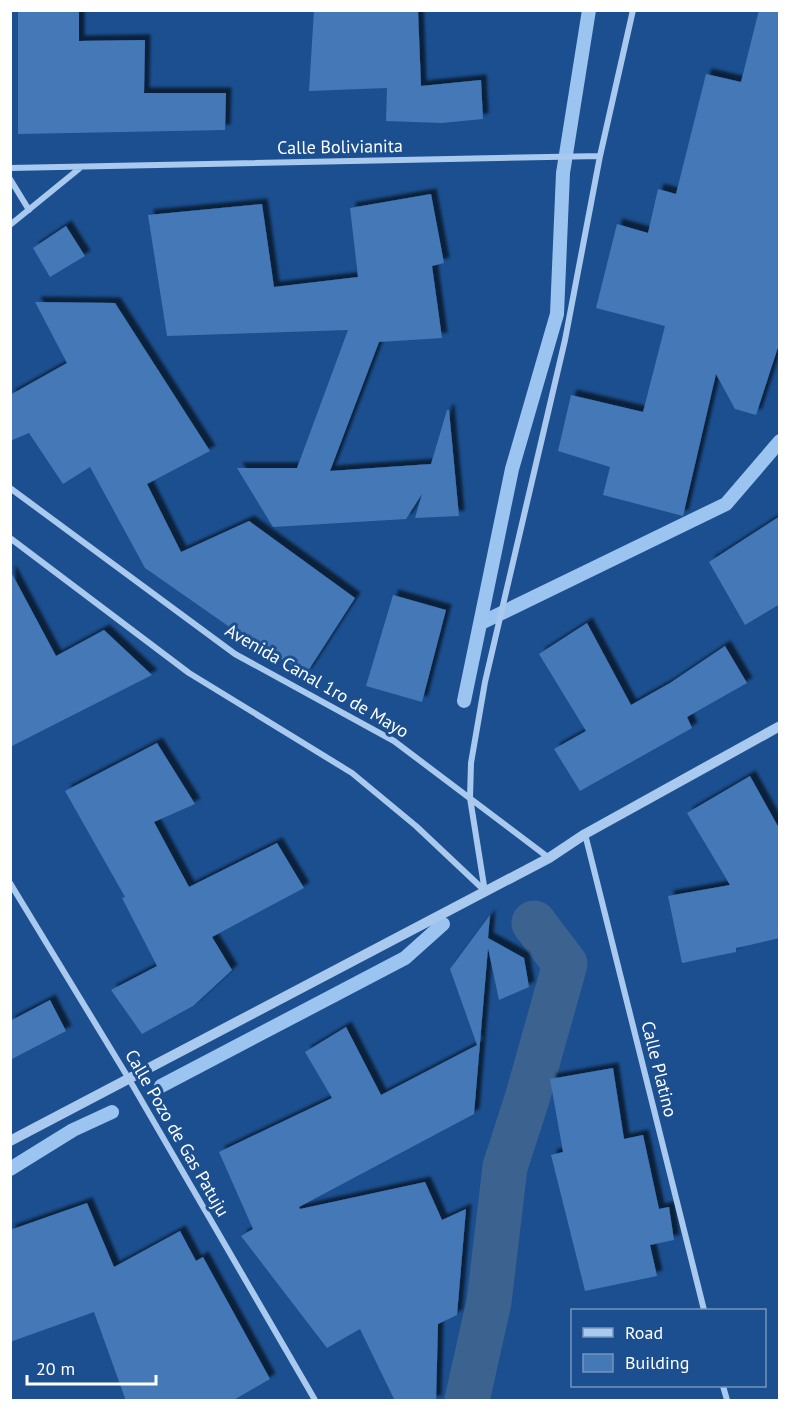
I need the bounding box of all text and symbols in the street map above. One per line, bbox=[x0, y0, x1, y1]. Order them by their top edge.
street label: Calle Bolivianita bbox=[277, 134, 403, 159]
street label: Avenida Canal 1ro de Mayo bbox=[221, 619, 413, 743]
street label: Calle Platino bbox=[636, 1019, 683, 1119]
street label: Calle Pozo de Gas Patuju bbox=[120, 1045, 235, 1220]
legend bbox=[571, 1309, 766, 1387]
text: Road bbox=[625, 1321, 663, 1344]
scale bar bbox=[27, 1348, 156, 1386]
text: Building bbox=[625, 1351, 689, 1374]
text: 20 m bbox=[36, 1357, 75, 1380]

